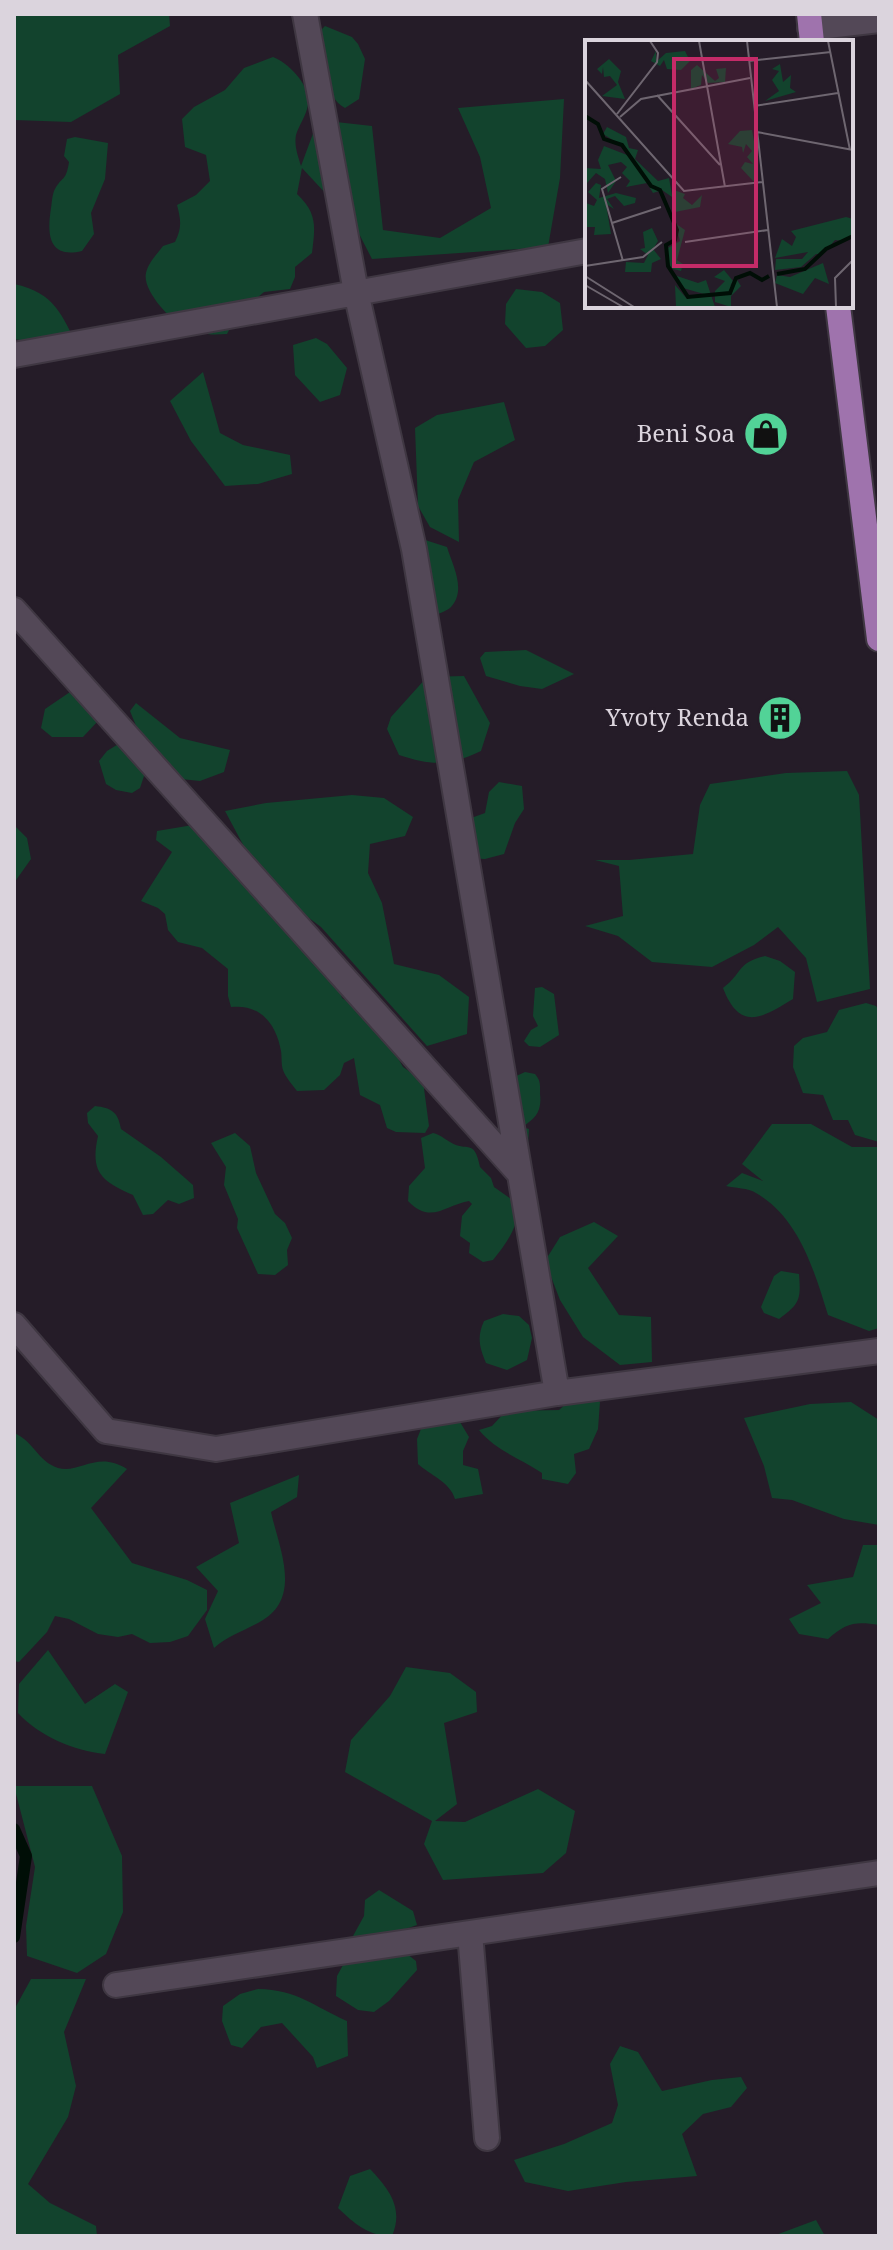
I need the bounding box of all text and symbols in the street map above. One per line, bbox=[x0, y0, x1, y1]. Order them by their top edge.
inset map bbox=[585, 40, 853, 308]
shop icon: Beni Soa bbox=[742, 410, 790, 458]
place label: Beni Soa bbox=[637, 416, 735, 449]
building icon: Yvoty Renda bbox=[756, 694, 804, 742]
place label: Yvoty Renda bbox=[605, 700, 749, 733]

